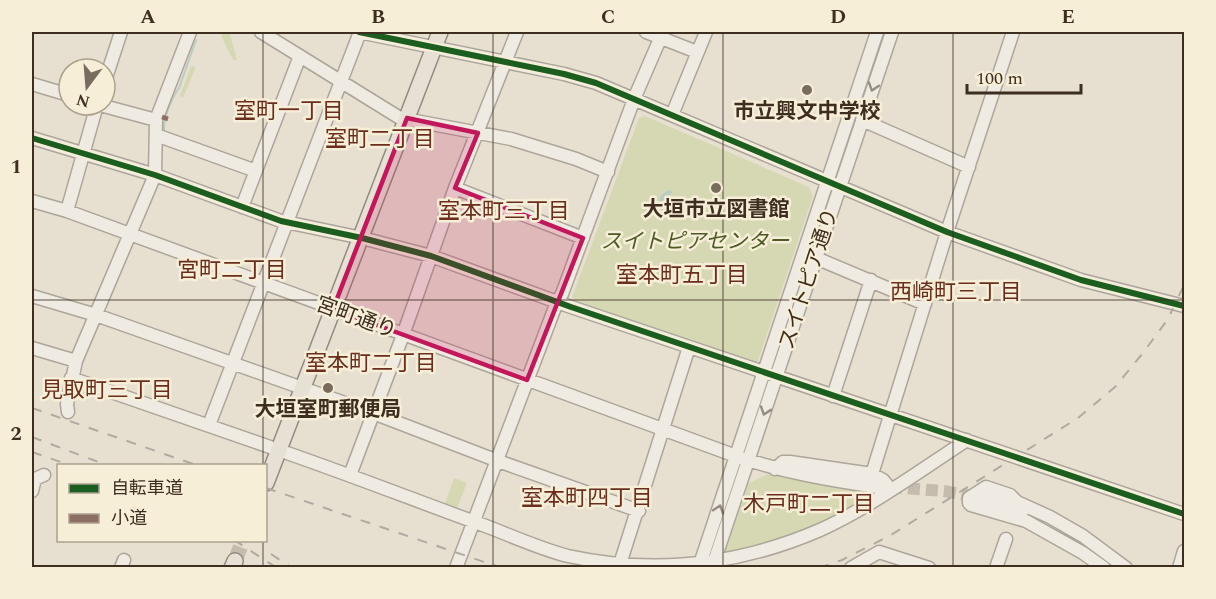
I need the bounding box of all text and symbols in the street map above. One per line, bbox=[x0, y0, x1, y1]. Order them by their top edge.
text: A bbox=[140, 2, 156, 32]
text: B bbox=[371, 2, 385, 32]
text: C bbox=[601, 2, 615, 32]
text: D bbox=[830, 2, 846, 32]
text: E bbox=[1061, 2, 1075, 32]
north arrow bbox=[57, 57, 117, 117]
scale bar bbox=[967, 57, 1081, 95]
text: 100 m bbox=[976, 65, 1023, 92]
one-way arrow bbox=[868, 81, 881, 92]
marker: 市立興文中学校 bbox=[800, 83, 814, 97]
text: N bbox=[74, 87, 93, 114]
district label: 室町一丁目 bbox=[234, 95, 344, 128]
place label: 市立興文中学校 bbox=[734, 96, 881, 128]
district label: 室町二丁目 bbox=[325, 123, 435, 156]
text: 1 bbox=[10, 152, 22, 182]
marker: 大垣市立図書館 bbox=[709, 181, 723, 195]
place label: 大垣市立図書館 bbox=[643, 194, 790, 226]
district label: 室本町三丁目 bbox=[438, 195, 570, 228]
street label: スイトピア通り bbox=[771, 204, 847, 354]
park label: スイトピアセンター bbox=[601, 226, 790, 258]
district label: 宮町二丁目 bbox=[177, 254, 287, 287]
district label: 室本町五丁目 bbox=[616, 259, 748, 292]
district label: 西崎町三丁目 bbox=[890, 276, 1022, 309]
street label: 宮町通り bbox=[311, 289, 401, 347]
district label: 室本町二丁目 bbox=[305, 347, 437, 380]
district label: 見取町三丁目 bbox=[41, 374, 173, 407]
marker: 大垣室町郵便局 bbox=[321, 381, 335, 395]
place label: 大垣室町郵便局 bbox=[255, 394, 402, 426]
one-way arrow bbox=[759, 405, 772, 416]
text: 2 bbox=[10, 419, 22, 449]
legend bbox=[57, 464, 267, 542]
text: 自転車道 bbox=[111, 475, 183, 502]
district label: 室本町四丁目 bbox=[521, 482, 653, 515]
district label: 木戸町二丁目 bbox=[743, 488, 875, 521]
one-way arrow bbox=[711, 504, 724, 514]
text: 小道 bbox=[111, 505, 147, 532]

